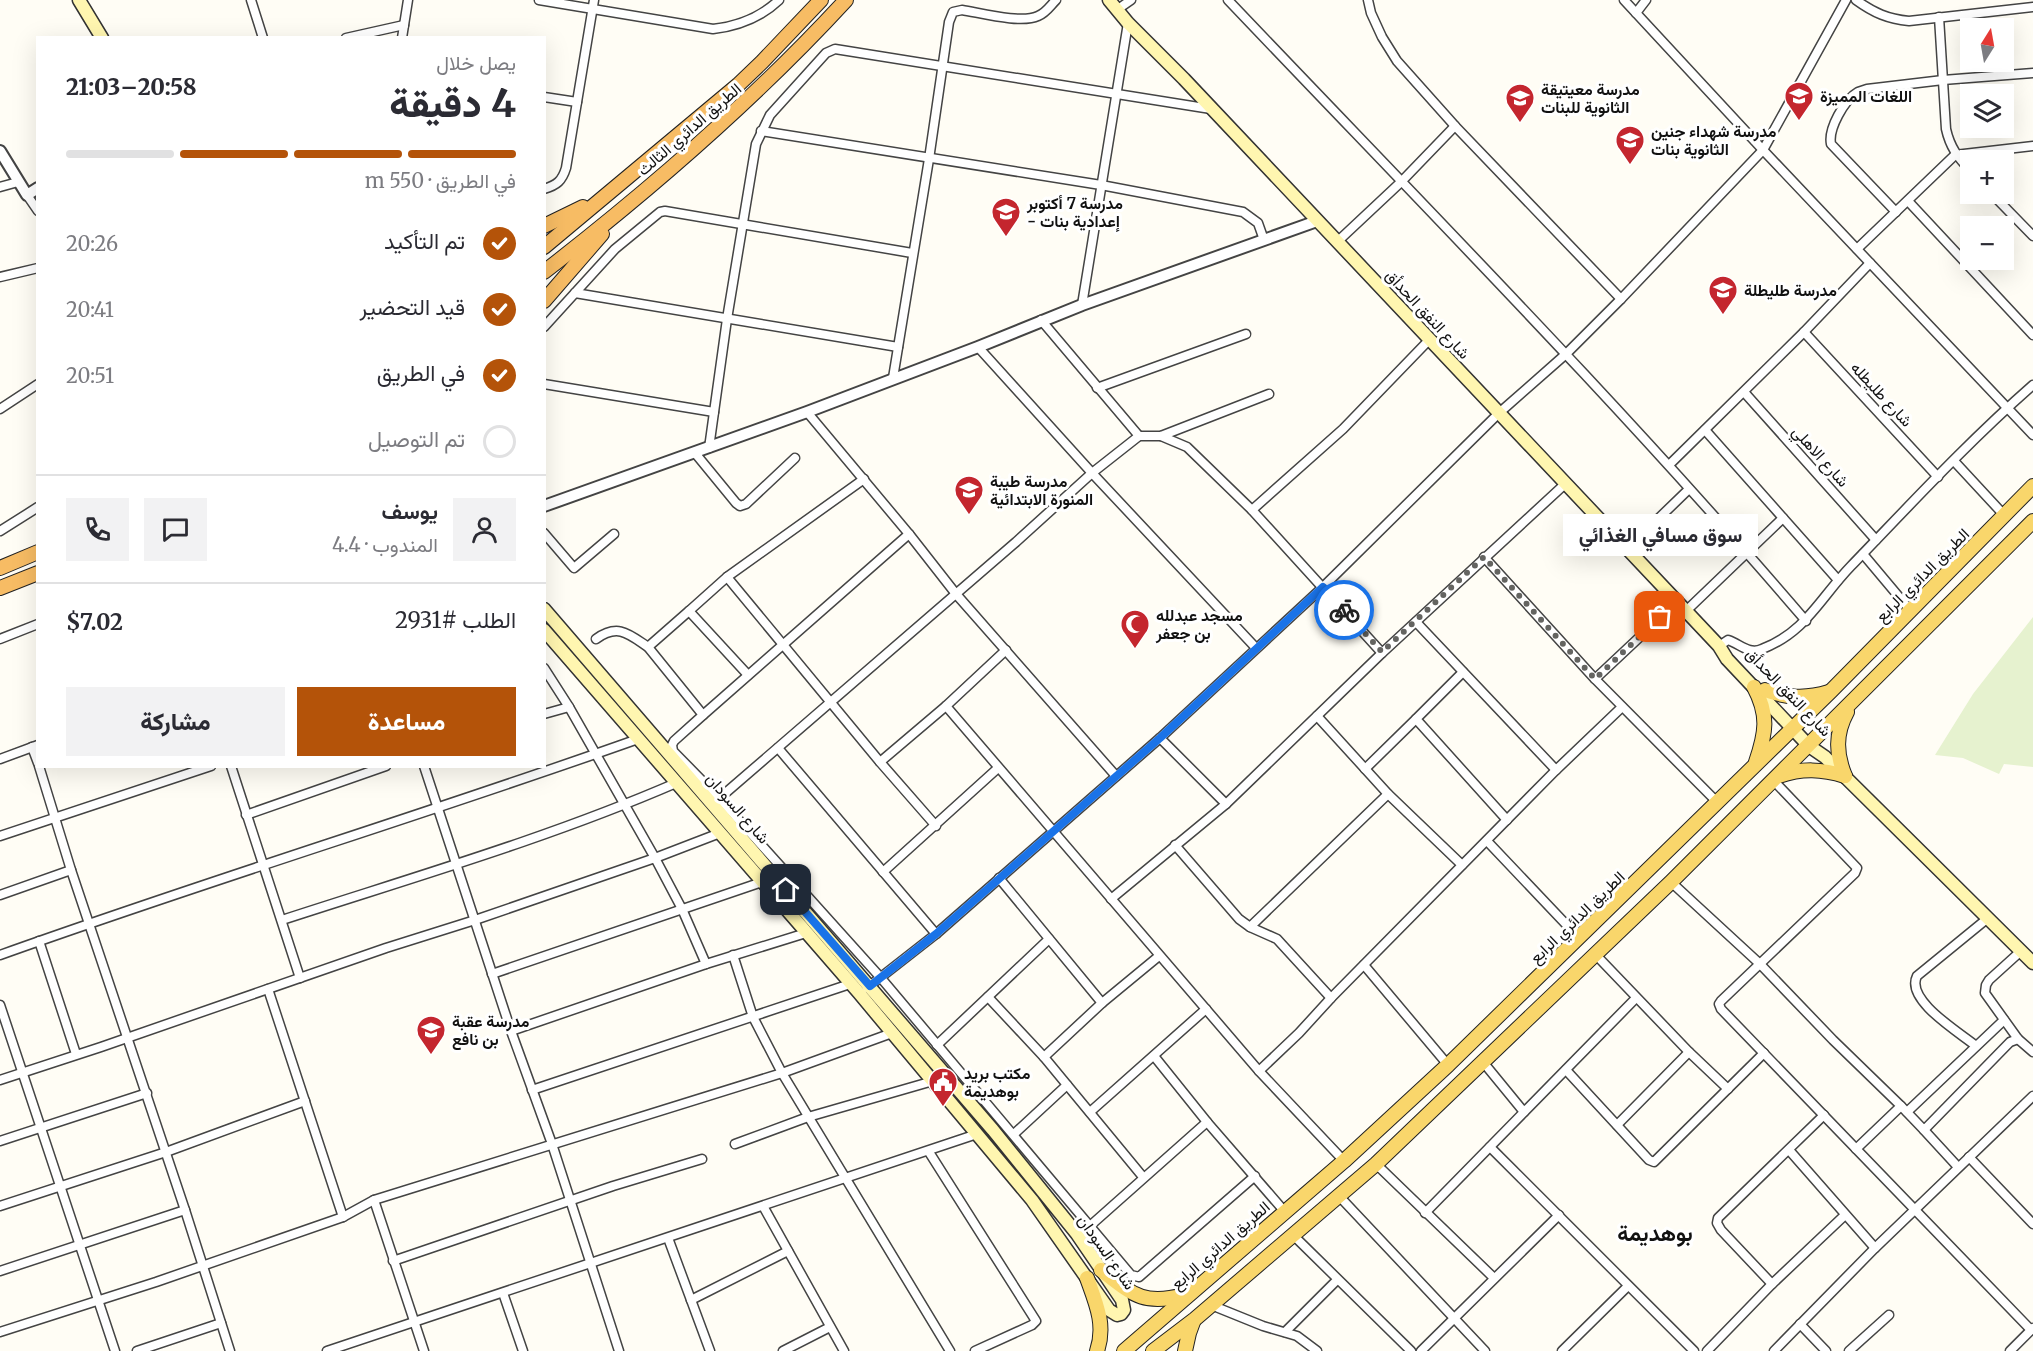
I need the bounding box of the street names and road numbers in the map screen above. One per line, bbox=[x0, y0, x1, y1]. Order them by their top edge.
street label: الطريق الدائري الثالث bbox=[633, 78, 748, 183]
street label: شارع النفق الحدأق bbox=[1380, 265, 1475, 364]
street label: شارع طليطله bbox=[1845, 357, 1917, 432]
street label: شارع الاهلي bbox=[1785, 421, 1854, 493]
street label: الطريق الدائري الرابع bbox=[1871, 524, 1976, 629]
street label: شارع النفق الحدأق bbox=[1740, 644, 1836, 742]
street label: شارع السودان bbox=[700, 769, 774, 849]
street label: الطريق الدائري الرابع bbox=[1525, 867, 1632, 970]
street label: الطريق الدائري الرابع bbox=[1166, 1197, 1276, 1296]
street label: شارع السودان bbox=[1072, 1211, 1140, 1295]

